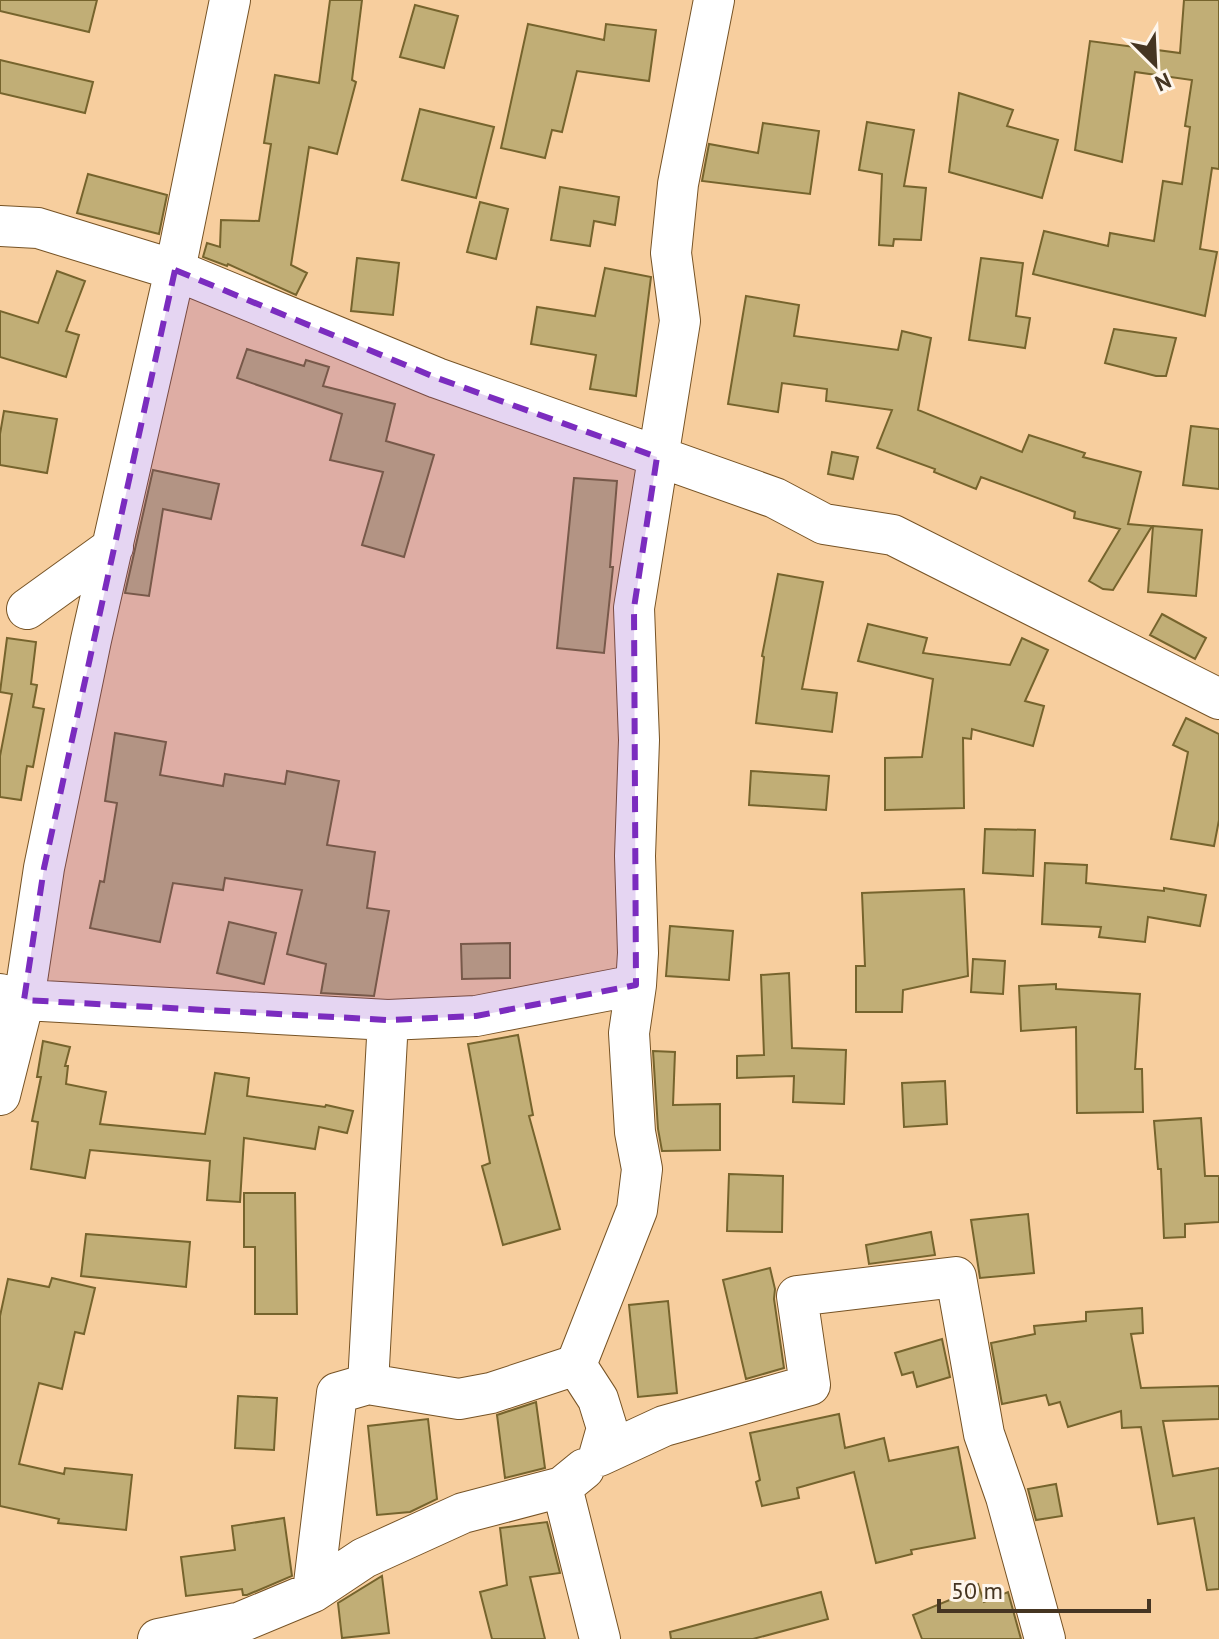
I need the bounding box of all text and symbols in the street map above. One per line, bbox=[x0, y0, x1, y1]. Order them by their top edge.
north arrow bbox=[1115, 24, 1195, 104]
text: N bbox=[1151, 67, 1175, 98]
scale bar bbox=[939, 1563, 1149, 1613]
text: 50 m bbox=[951, 1575, 1003, 1606]

